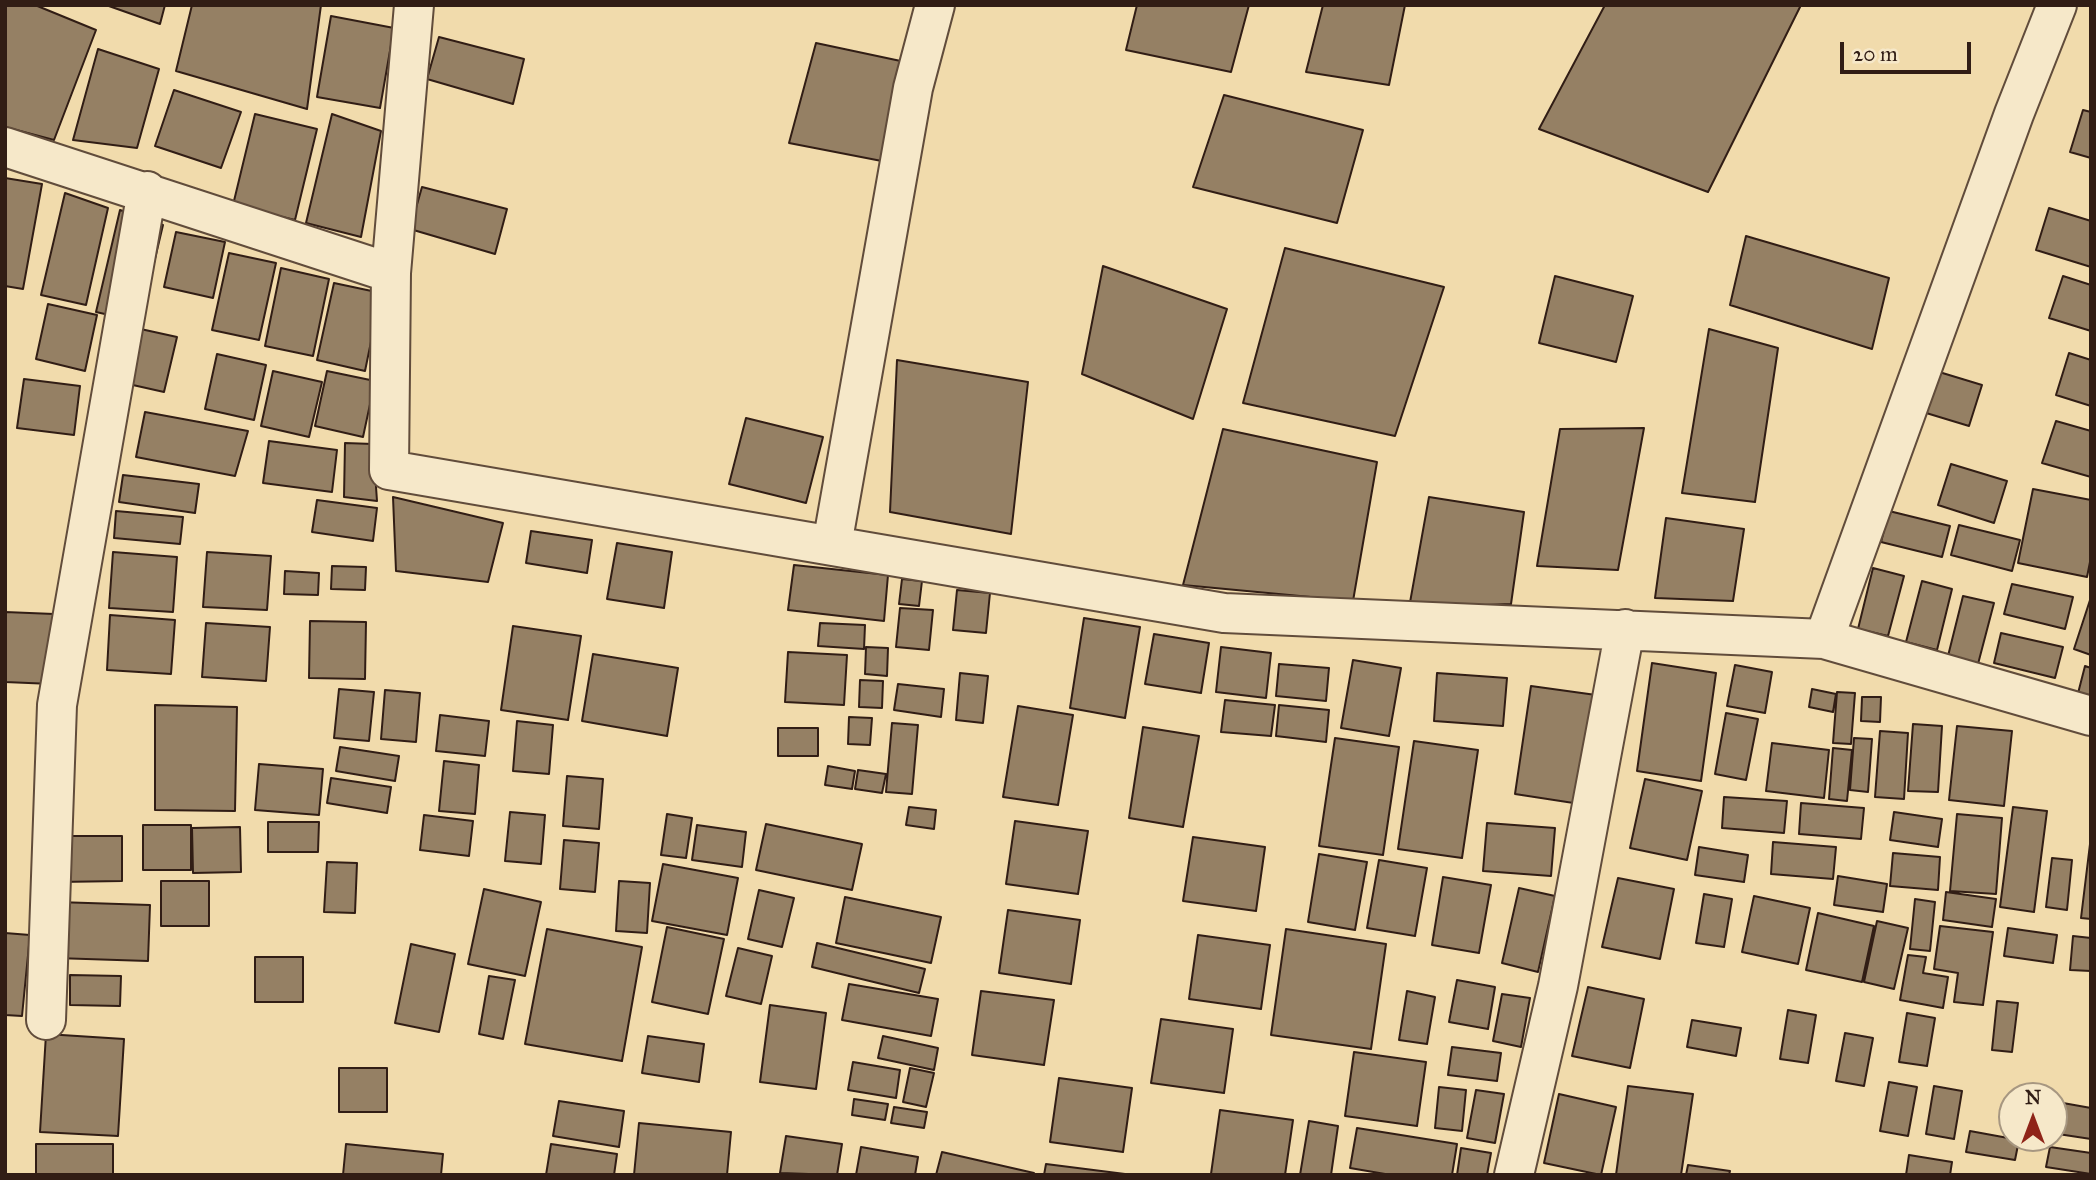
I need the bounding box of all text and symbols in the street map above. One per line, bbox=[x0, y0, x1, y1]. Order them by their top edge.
scale bar bbox=[1844, 28, 1975, 72]
text: 20 m bbox=[1853, 41, 1898, 67]
north arrow bbox=[1998, 1082, 2068, 1152]
text: N bbox=[2025, 1086, 2041, 1109]

